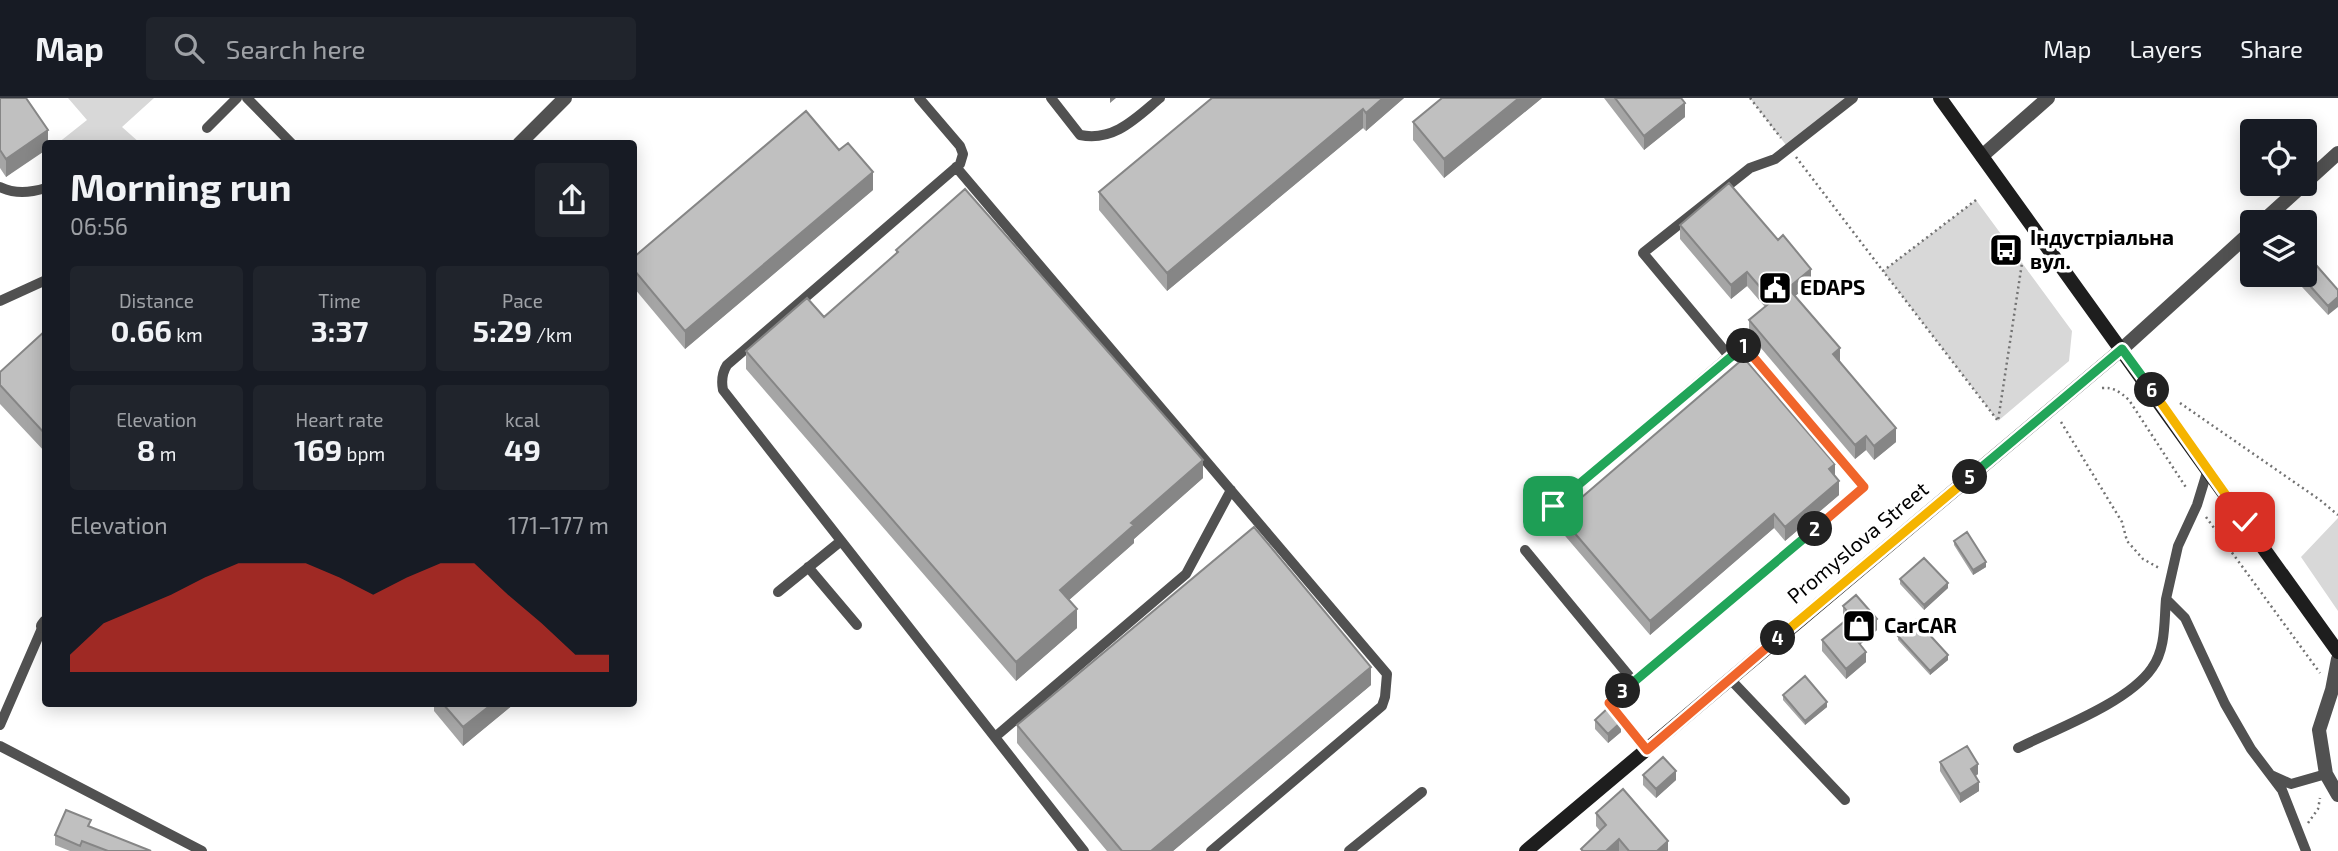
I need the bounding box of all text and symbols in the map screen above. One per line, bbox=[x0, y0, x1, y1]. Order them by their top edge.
search box bbox=[146, 17, 636, 80]
text: Map bbox=[35, 28, 104, 68]
icon: search bbox=[170, 29, 208, 67]
text: Search here bbox=[226, 33, 365, 64]
text: Map bbox=[2043, 34, 2091, 63]
text: Layers bbox=[2129, 34, 2202, 63]
text: Share bbox=[2240, 34, 2303, 63]
map controls bbox=[2240, 119, 2317, 287]
button: locate bbox=[2240, 119, 2317, 196]
text: Morning run bbox=[70, 163, 291, 209]
button: share bbox=[535, 163, 609, 237]
button: layers bbox=[2240, 210, 2317, 287]
text: 06:56 bbox=[70, 212, 128, 240]
place label: Індустріальна вул. bbox=[2030, 224, 2174, 273]
bus stop icon: Індустріальна вул. bbox=[1987, 231, 2025, 269]
public building icon: EDAPS bbox=[1756, 269, 1794, 307]
place label: EDAPS bbox=[1800, 274, 1865, 299]
text: Distance bbox=[119, 289, 194, 312]
text: Time bbox=[318, 289, 361, 312]
text: Pace bbox=[502, 289, 543, 312]
text: 0.66 bbox=[110, 312, 172, 348]
text: 3:37 bbox=[311, 312, 368, 348]
text: 5:29 bbox=[473, 312, 532, 348]
text: km bbox=[172, 323, 203, 346]
text: /km bbox=[532, 323, 572, 346]
pin: 1 bbox=[1726, 328, 1762, 364]
text: 1 bbox=[1739, 334, 1748, 357]
pin: 6 bbox=[2134, 372, 2170, 408]
text: 6 bbox=[2146, 378, 2157, 401]
text: Elevation bbox=[116, 408, 197, 431]
text: Heart rate bbox=[296, 408, 383, 431]
text: kcal bbox=[505, 408, 540, 431]
text: 8 bbox=[137, 431, 155, 467]
text: 169 bbox=[294, 431, 342, 467]
text: 49 bbox=[504, 431, 541, 467]
text: m bbox=[155, 442, 176, 465]
text: bpm bbox=[342, 442, 385, 465]
pin: 5 bbox=[1952, 460, 1988, 494]
text: 5 bbox=[1964, 465, 1975, 488]
pin bbox=[1523, 476, 1583, 536]
street label: Promyslova Street bbox=[1781, 476, 1933, 608]
icon: arrive bbox=[1534, 487, 1572, 525]
pin bbox=[2215, 492, 2275, 552]
icon: check bbox=[2226, 503, 2264, 541]
text: Elevation bbox=[70, 511, 168, 539]
text: 171–177 m bbox=[508, 511, 609, 539]
pin: 2 bbox=[1798, 512, 1832, 546]
text: 2 bbox=[1809, 517, 1820, 540]
shop icon: CarCAR bbox=[1840, 607, 1878, 645]
place label: CarCAR bbox=[1884, 612, 1957, 637]
pin: 4 bbox=[1760, 620, 1796, 656]
text: 4 bbox=[1771, 626, 1784, 649]
pin: 3 bbox=[1606, 674, 1640, 708]
text: 3 bbox=[1617, 679, 1628, 702]

